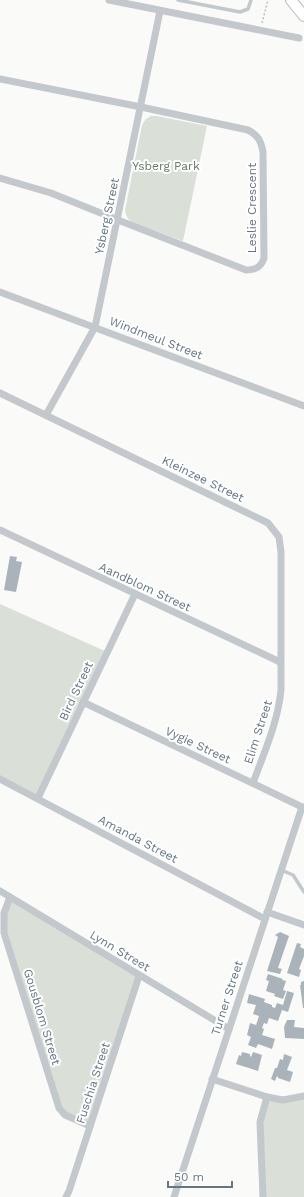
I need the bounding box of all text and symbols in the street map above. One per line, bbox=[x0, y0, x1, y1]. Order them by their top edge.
park label: Ysberg Park bbox=[132, 159, 200, 173]
street label: Leslie Crescent bbox=[245, 163, 259, 253]
street label: Ysberg Street bbox=[92, 176, 122, 256]
street label: Windmeul Street bbox=[107, 314, 205, 362]
street label: Kleinzee Street bbox=[160, 453, 246, 505]
street label: Aandblom Street bbox=[97, 560, 193, 614]
street label: Bird Street bbox=[56, 659, 96, 723]
street label: Elim Street bbox=[241, 698, 275, 766]
street label: Vygie Street bbox=[163, 724, 233, 766]
street label: Amanda Street bbox=[96, 812, 180, 866]
street label: Lynn Street bbox=[88, 928, 152, 974]
street label: Turner Street bbox=[208, 959, 246, 1037]
street label: Gousblom Street bbox=[21, 967, 63, 1067]
street label: Fuschia Street bbox=[73, 1041, 113, 1125]
scale bar bbox=[168, 1163, 232, 1189]
text: 50 m bbox=[174, 1170, 204, 1184]

